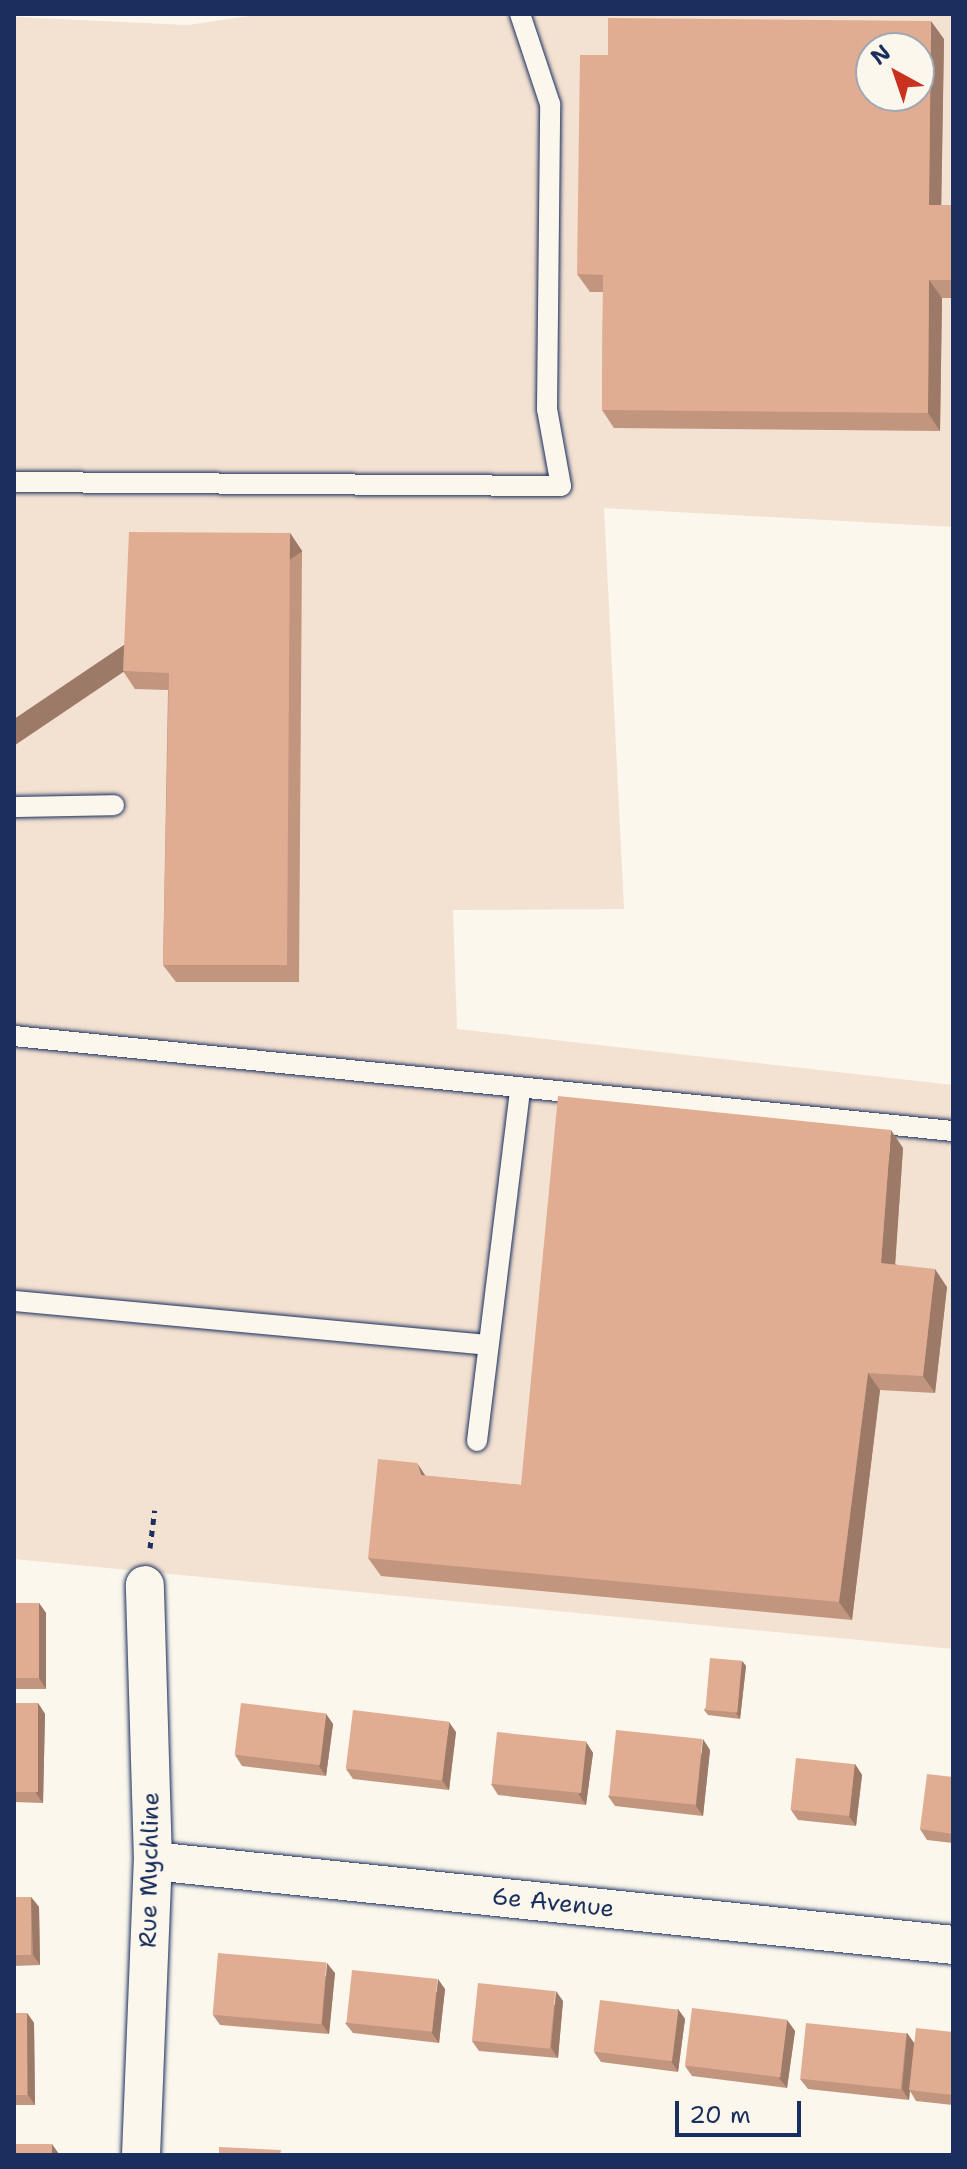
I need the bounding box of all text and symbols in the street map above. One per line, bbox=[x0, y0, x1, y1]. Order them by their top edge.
north arrow bbox=[855, 32, 935, 112]
text: N bbox=[865, 38, 897, 71]
street label: Rue Mychline bbox=[134, 1792, 166, 1948]
street label: 6e Avenue bbox=[490, 1882, 616, 1924]
scale bar bbox=[679, 2085, 805, 2135]
text: 20 m bbox=[689, 2099, 751, 2131]

